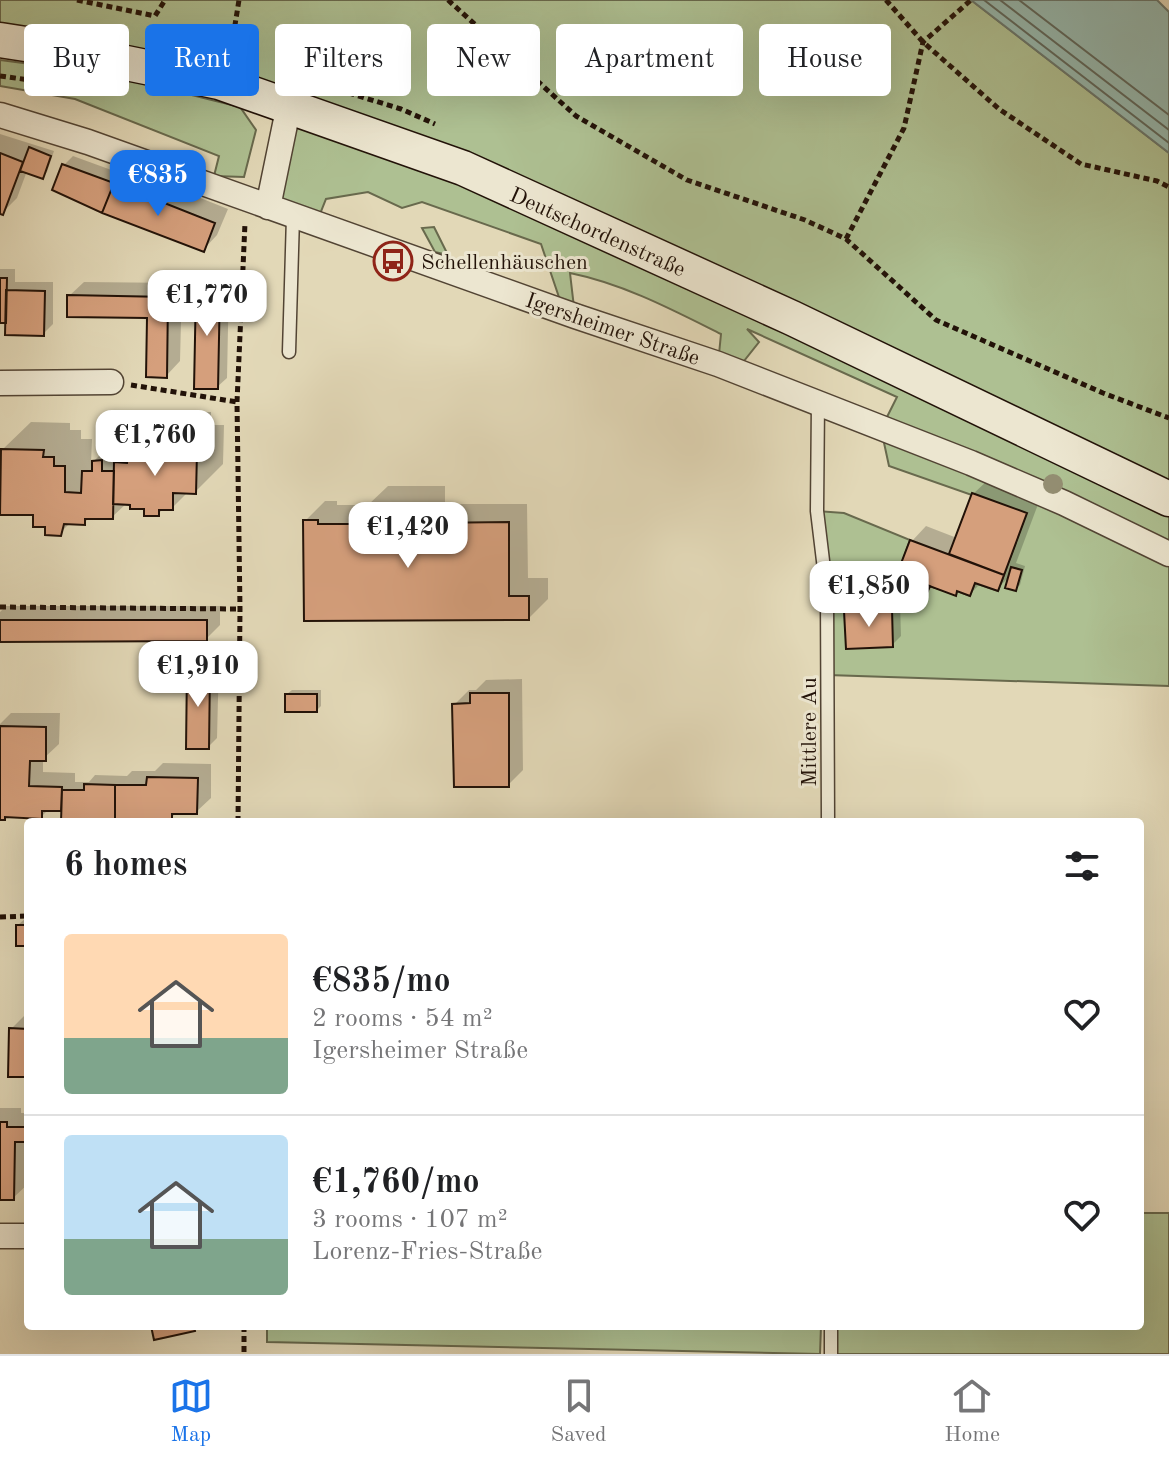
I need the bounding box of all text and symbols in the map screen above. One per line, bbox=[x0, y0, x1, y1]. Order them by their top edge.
chip: Buy bbox=[24, 24, 129, 96]
chip: Rent bbox=[145, 24, 259, 96]
chip: Filters bbox=[275, 24, 411, 96]
chip: New bbox=[427, 24, 540, 96]
chip: Apartment bbox=[556, 24, 743, 96]
chip: House bbox=[759, 24, 891, 96]
pin: €835 bbox=[111, 150, 205, 218]
text: €835 bbox=[128, 163, 188, 189]
street label: Deutschordenstraße bbox=[506, 184, 688, 282]
bus stop icon: Schellenhäuschen bbox=[372, 240, 414, 282]
place label: Schellenhäuschen bbox=[421, 252, 588, 274]
pin: €1,770 bbox=[142, 270, 272, 338]
text: €1,770 bbox=[166, 283, 248, 309]
street label: Igersheimer Straße bbox=[522, 290, 702, 370]
pin: €1,760 bbox=[90, 410, 220, 478]
text: €1,760 bbox=[114, 423, 196, 449]
pin: €1,420 bbox=[343, 502, 473, 570]
text: €1,420 bbox=[367, 515, 449, 541]
pin: €1,850 bbox=[804, 561, 934, 629]
text: €1,850 bbox=[828, 574, 910, 600]
pin: €1,910 bbox=[133, 641, 263, 709]
text: €1,910 bbox=[157, 654, 239, 680]
street label: Mittlere Au bbox=[799, 677, 821, 787]
icon: filters bbox=[1060, 844, 1104, 888]
text: 6 homes bbox=[64, 849, 187, 883]
text: €835/mo bbox=[312, 965, 451, 999]
icon: home bbox=[128, 966, 224, 1062]
icon: heart bbox=[1060, 992, 1104, 1036]
text: 2 rooms · 54 m² bbox=[312, 1006, 493, 1032]
text: Igersheimer Straße bbox=[312, 1038, 528, 1064]
text: €1,760/mo bbox=[312, 1166, 480, 1200]
icon: home bbox=[128, 1167, 224, 1263]
icon: heart bbox=[1060, 1193, 1104, 1237]
text: 3 rooms · 107 m² bbox=[312, 1207, 508, 1233]
text: Lorenz-Fries-Straße bbox=[312, 1239, 543, 1265]
tab: Map bbox=[169, 1374, 213, 1449]
tab: Saved bbox=[551, 1374, 607, 1449]
tab: Home bbox=[944, 1374, 1000, 1449]

